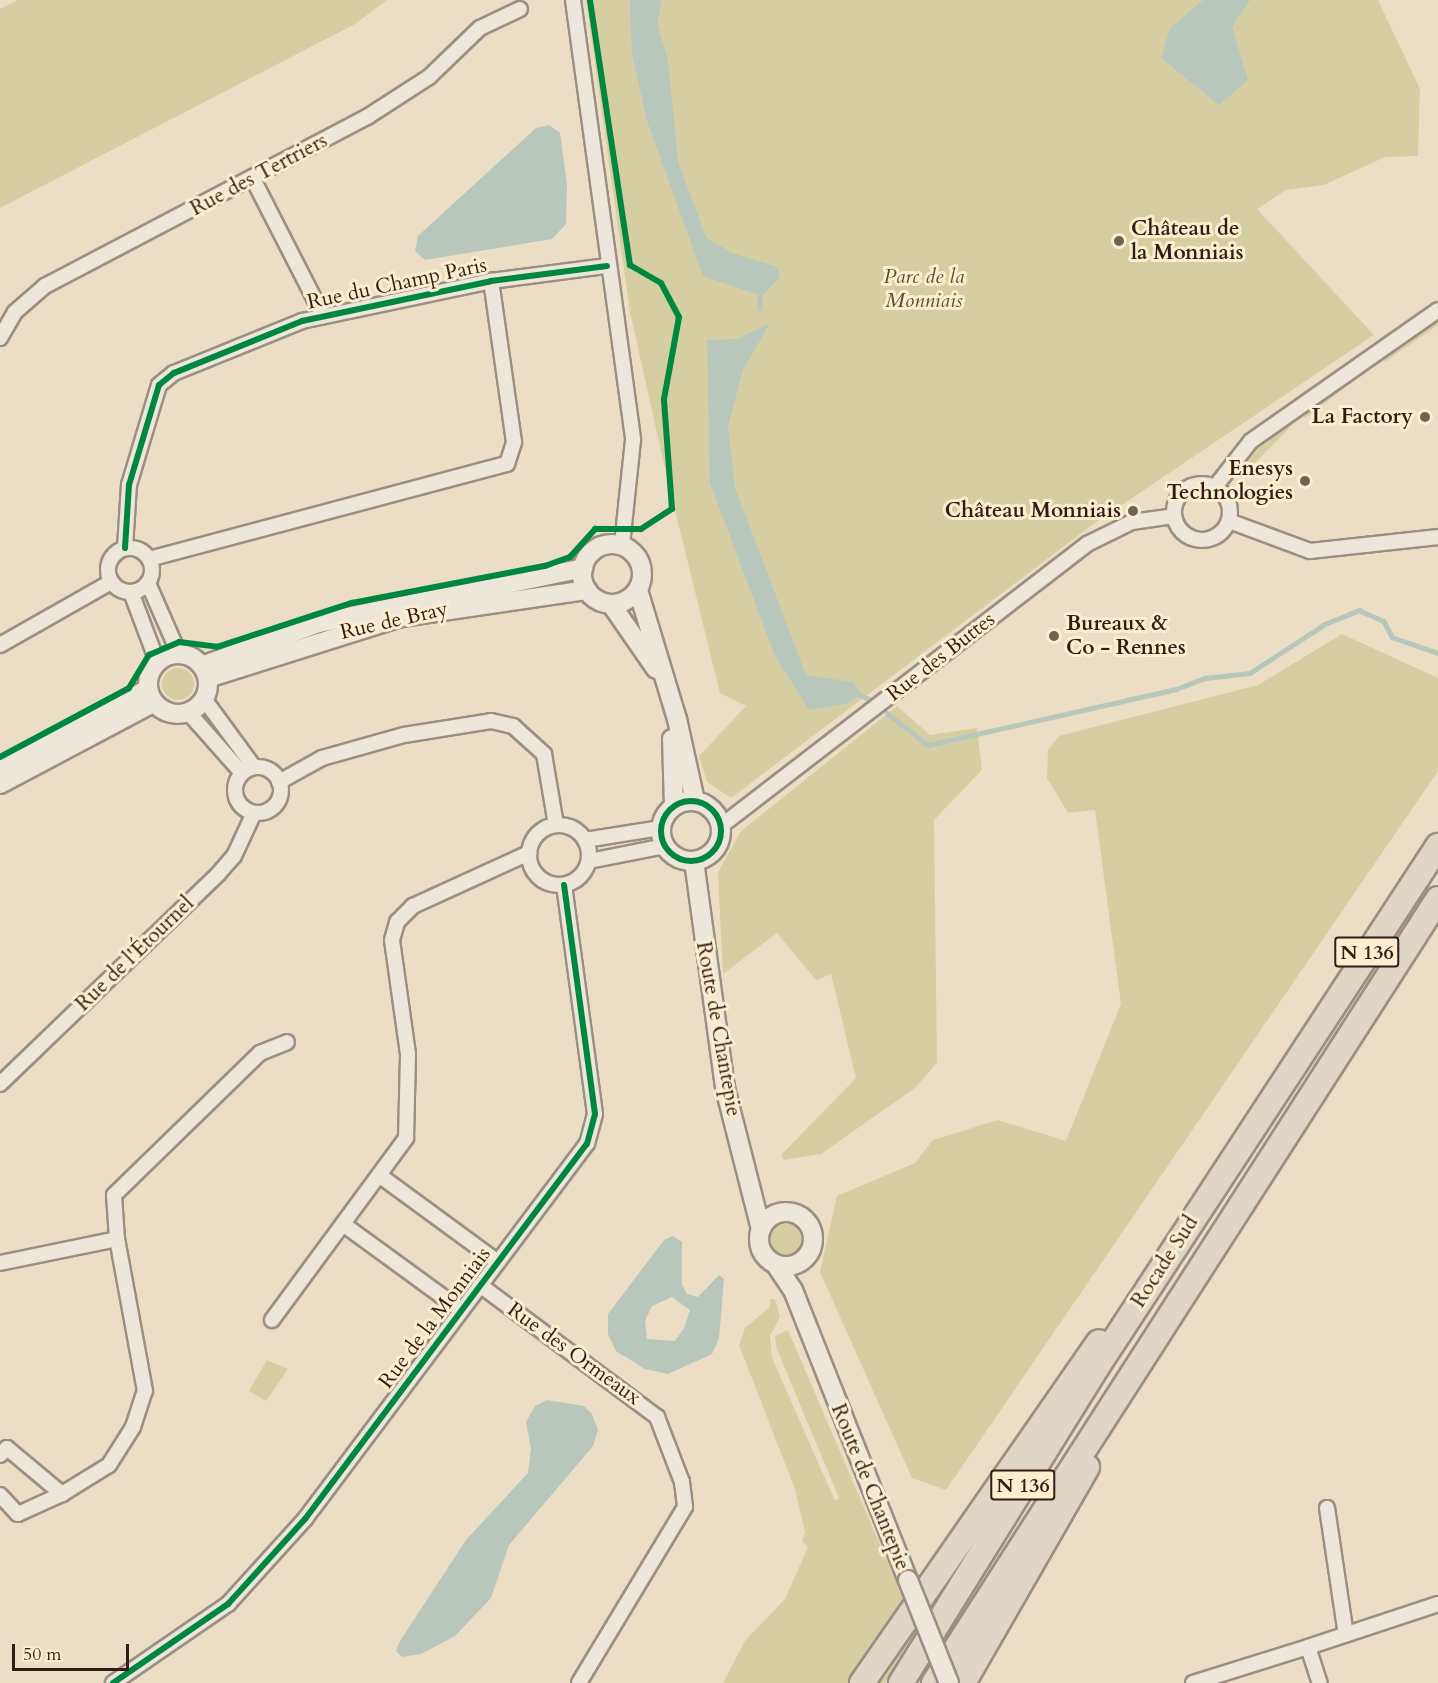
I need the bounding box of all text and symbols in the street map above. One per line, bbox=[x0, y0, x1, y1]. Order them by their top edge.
street label: Rue des Tertriers bbox=[186, 128, 332, 222]
place label: Château de la Monniais bbox=[1131, 216, 1243, 266]
marker: Château de la Monniais bbox=[1112, 234, 1126, 248]
street label: Rue du Champ Paris bbox=[305, 253, 489, 315]
park label: Parc de la Monniais bbox=[884, 264, 964, 314]
place label: La Factory bbox=[1311, 404, 1413, 430]
marker: La Factory bbox=[1418, 410, 1432, 424]
place label: Enesys Technologies bbox=[1166, 456, 1293, 506]
marker: Enesys Technologies bbox=[1298, 474, 1312, 488]
place label: Château Monniais bbox=[945, 498, 1121, 524]
marker: Château Monniais bbox=[1126, 504, 1140, 518]
street label: Rue de Bray bbox=[338, 596, 450, 646]
street label: Rue des Buttes bbox=[882, 607, 1000, 707]
place label: Bureaux & Co - Rennes bbox=[1066, 611, 1186, 661]
marker: Bureaux & Co - Rennes bbox=[1047, 629, 1061, 643]
street label: Rue de l'Étournel bbox=[71, 891, 199, 1017]
road number: N 136 bbox=[1334, 935, 1400, 969]
street label: Route de Chantepie bbox=[690, 940, 746, 1118]
street label: Rocade Sud bbox=[1126, 1211, 1204, 1313]
street label: Rue de la Monniais bbox=[374, 1242, 496, 1394]
street label: Rue des Ormeaux bbox=[502, 1297, 646, 1411]
street label: Route de Chantepie bbox=[825, 1400, 915, 1574]
road number: N 136 bbox=[990, 1468, 1056, 1502]
scale bar bbox=[15, 1632, 132, 1670]
text: 50 m bbox=[23, 1642, 62, 1667]

